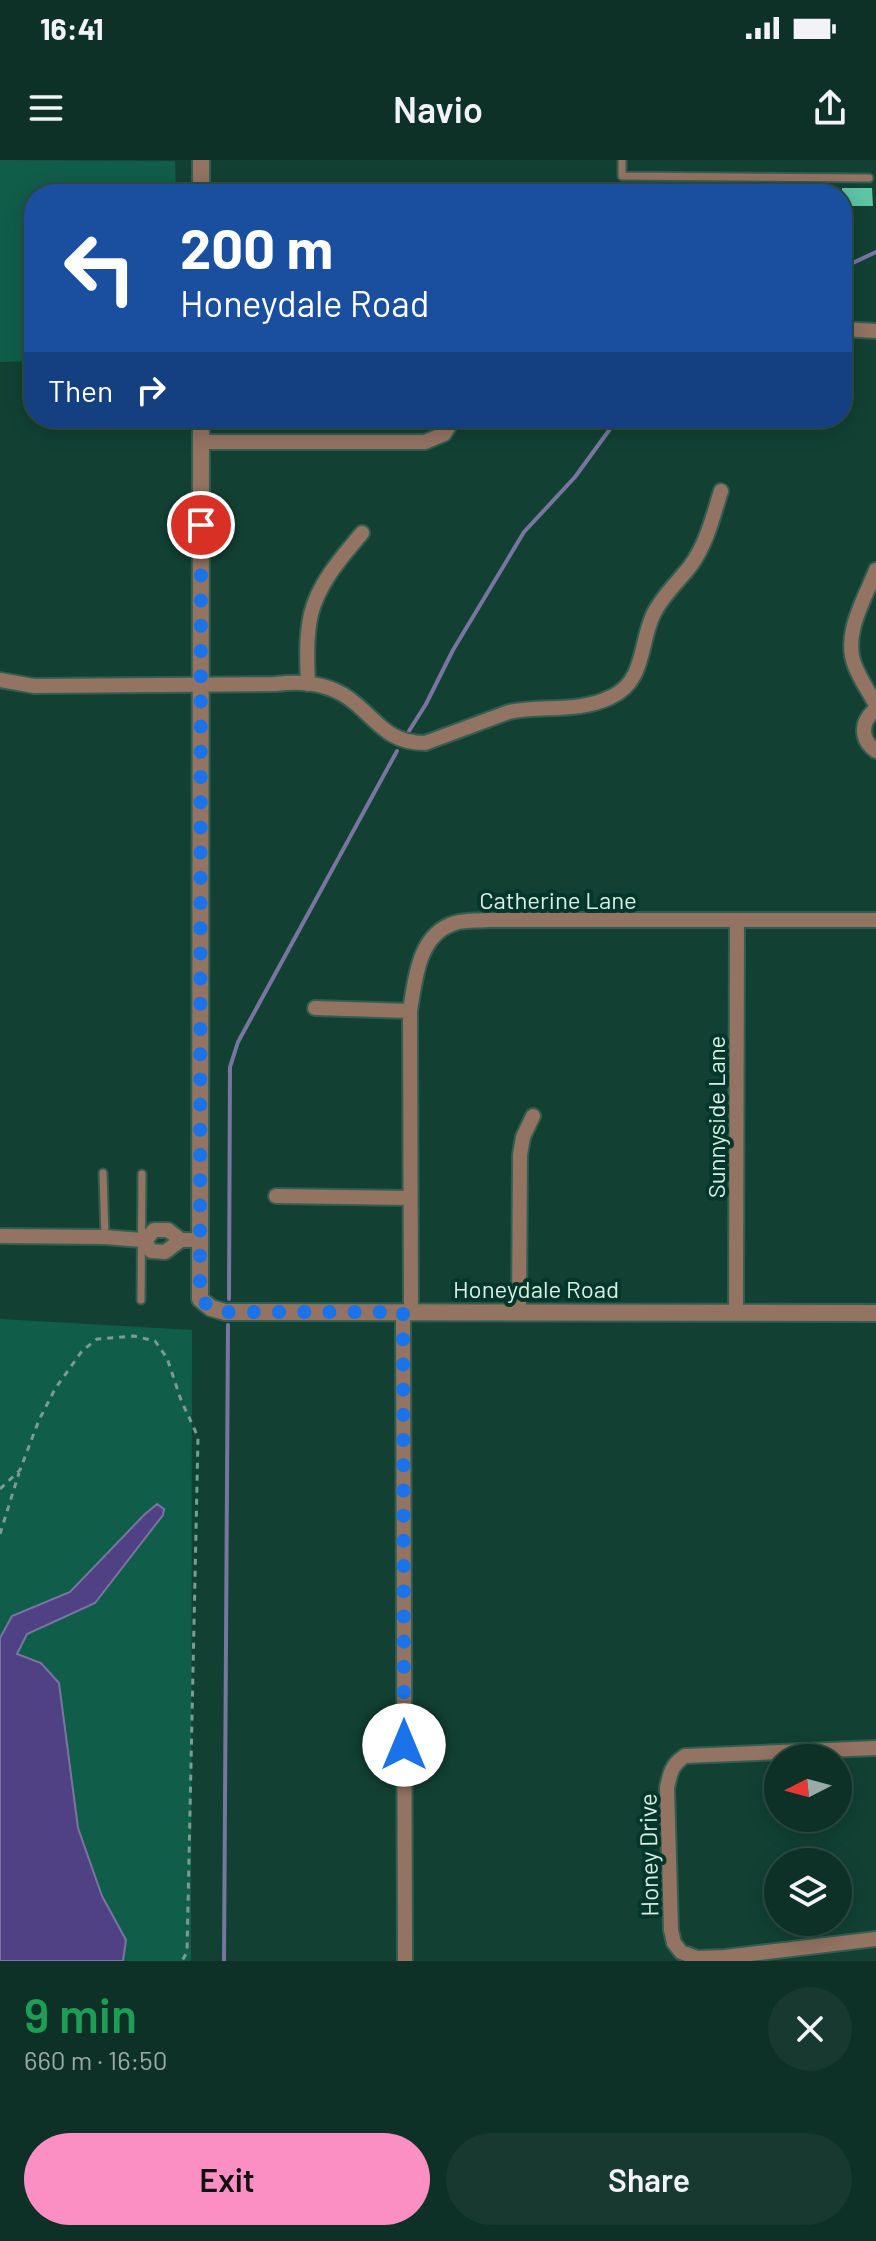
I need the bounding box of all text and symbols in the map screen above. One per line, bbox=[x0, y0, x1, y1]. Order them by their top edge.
text: 16:41 bbox=[40, 10, 104, 46]
icon: menu bbox=[24, 86, 68, 130]
icon: share bbox=[808, 86, 852, 130]
text: Navio bbox=[393, 87, 483, 130]
text: 200 m bbox=[180, 213, 333, 280]
icon: left bbox=[48, 216, 152, 320]
text: Honeydale Road bbox=[180, 281, 429, 324]
icon: right bbox=[129, 368, 173, 412]
text: Then bbox=[48, 372, 113, 408]
pin bbox=[167, 491, 235, 559]
icon: arrive bbox=[179, 503, 223, 547]
street label: Catherine Lane bbox=[479, 885, 637, 914]
street label: Sunnyside Lane bbox=[701, 1036, 730, 1198]
street label: Honeydale Road bbox=[453, 1274, 619, 1303]
position arrow bbox=[362, 1703, 446, 1787]
north arrow bbox=[764, 1744, 852, 1832]
map controls bbox=[764, 1744, 852, 1936]
street label: Honey Drive bbox=[632, 1793, 664, 1917]
button: layers bbox=[764, 1848, 852, 1936]
text: 9 min bbox=[24, 1985, 137, 2043]
button: close bbox=[768, 1987, 852, 2071]
text: 660 m · 16:50 bbox=[24, 2044, 167, 2075]
button: Exit bbox=[24, 2133, 430, 2225]
button: Share bbox=[446, 2133, 852, 2225]

